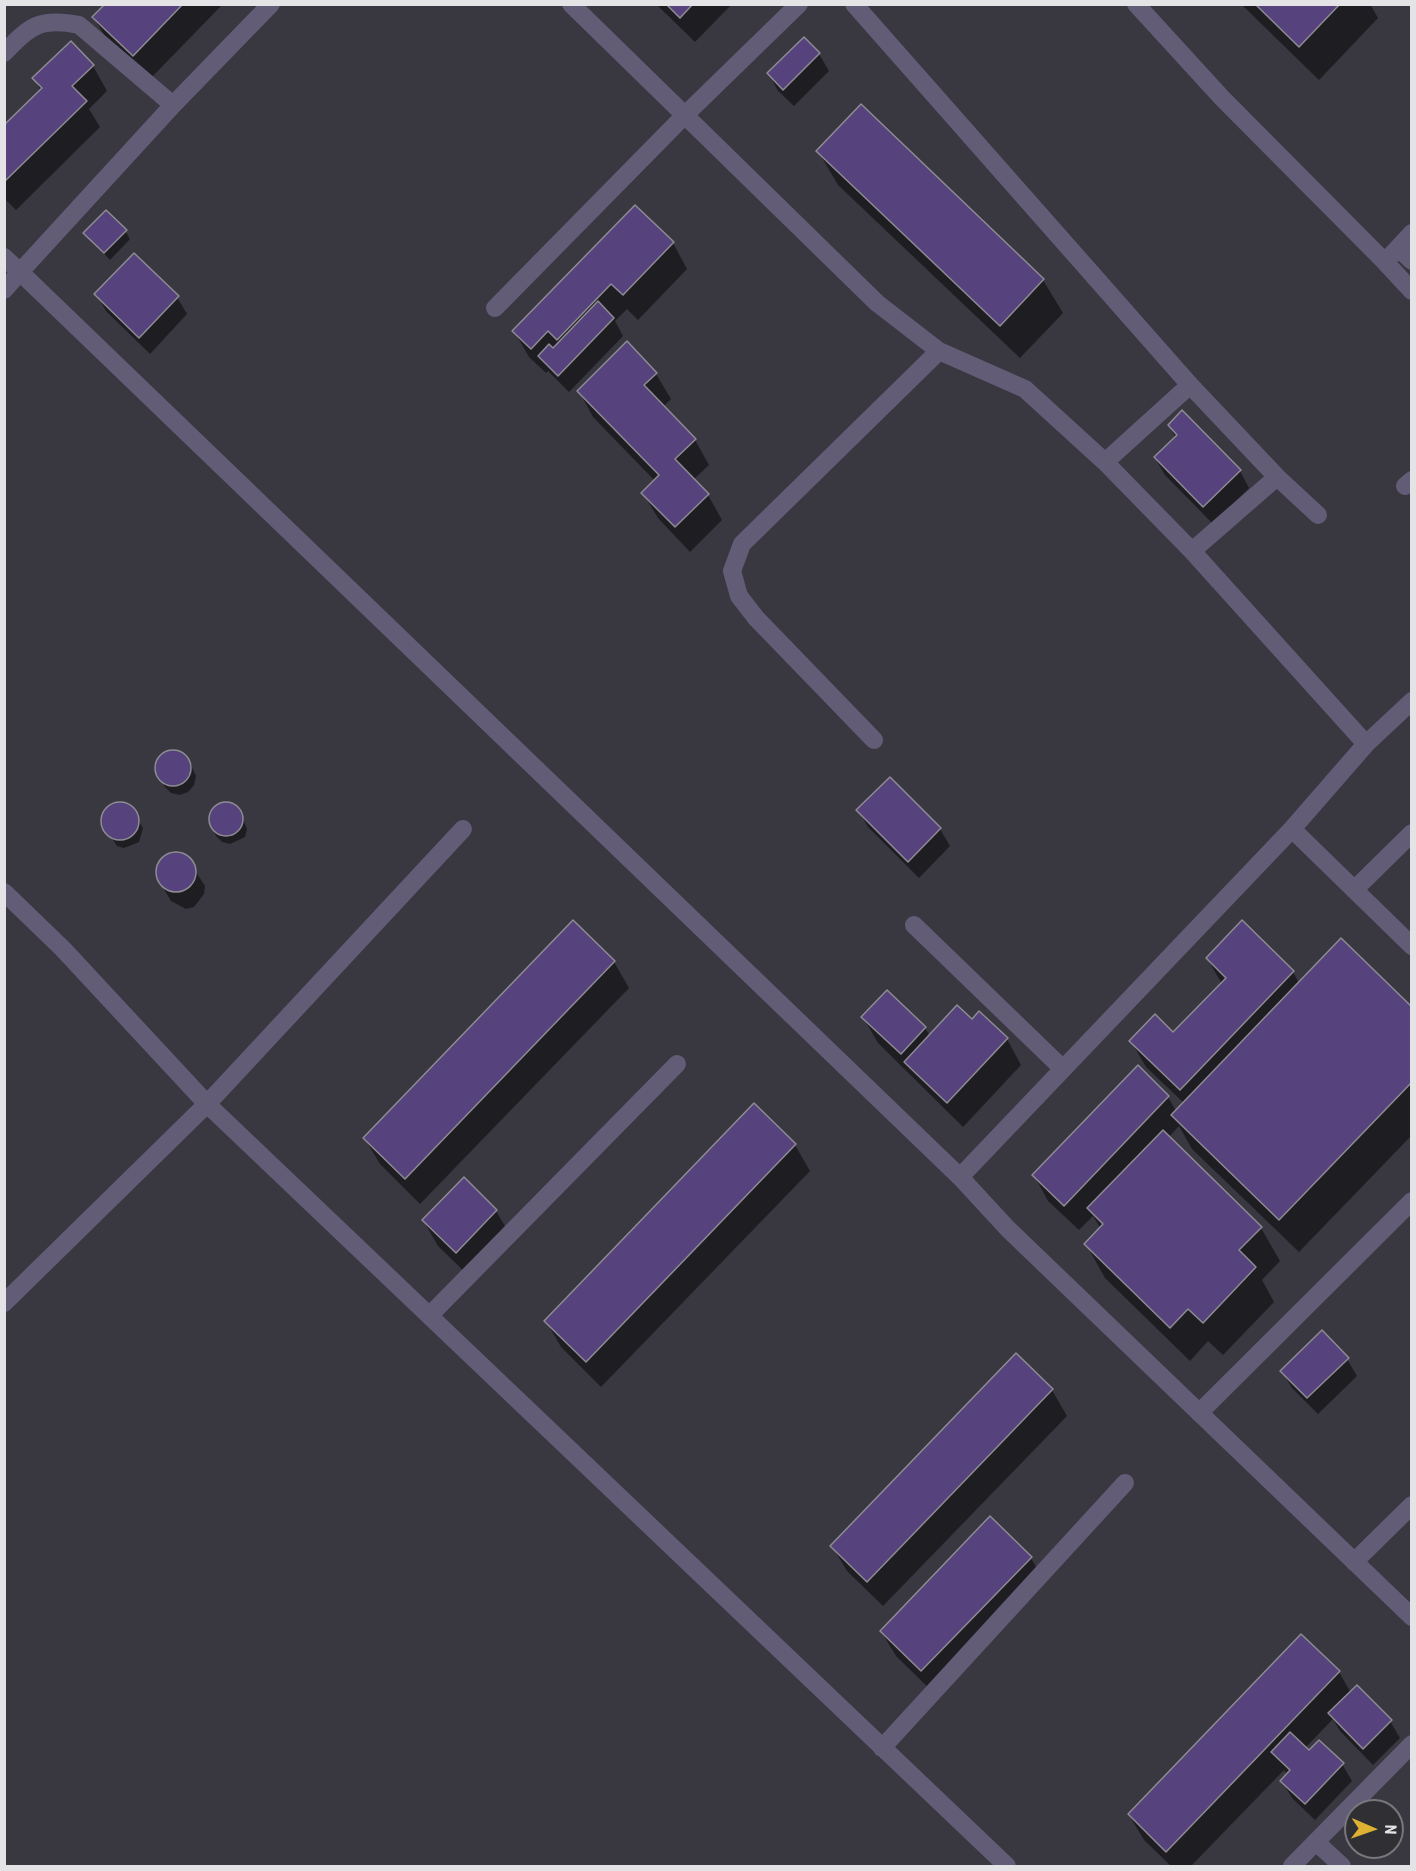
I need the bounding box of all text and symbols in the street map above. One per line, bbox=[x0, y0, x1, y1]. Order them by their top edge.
north arrow bbox=[1344, 1799, 1404, 1859]
text: N bbox=[1381, 1824, 1400, 1835]

